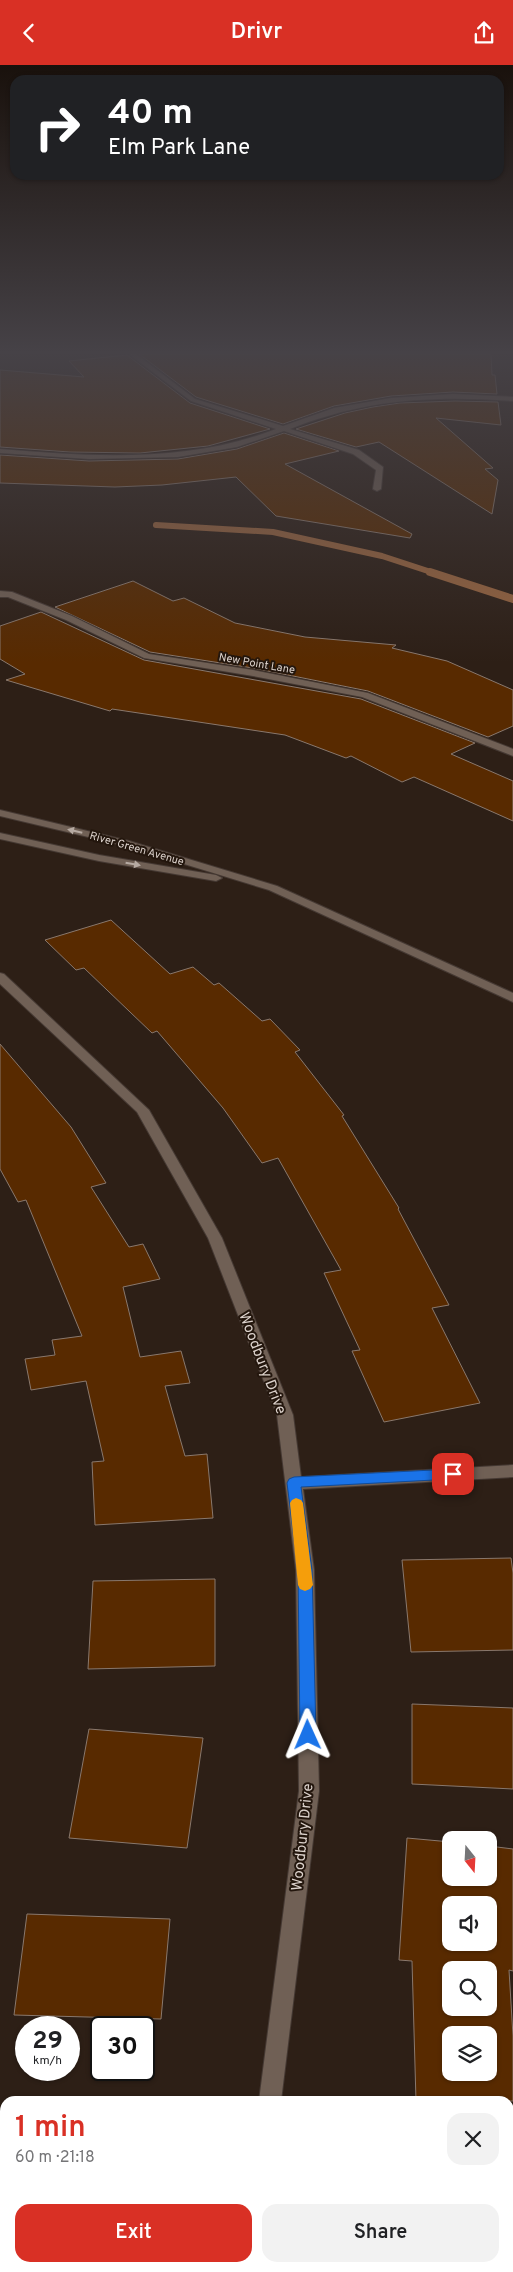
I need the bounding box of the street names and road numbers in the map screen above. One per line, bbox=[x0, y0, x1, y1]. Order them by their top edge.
street label: New Point Lane bbox=[218, 650, 296, 678]
street label: River Green Avenue bbox=[88, 829, 186, 869]
street label: Woodbury Drive bbox=[233, 1310, 290, 1417]
street label: Woodbury Drive bbox=[288, 1783, 319, 1892]

